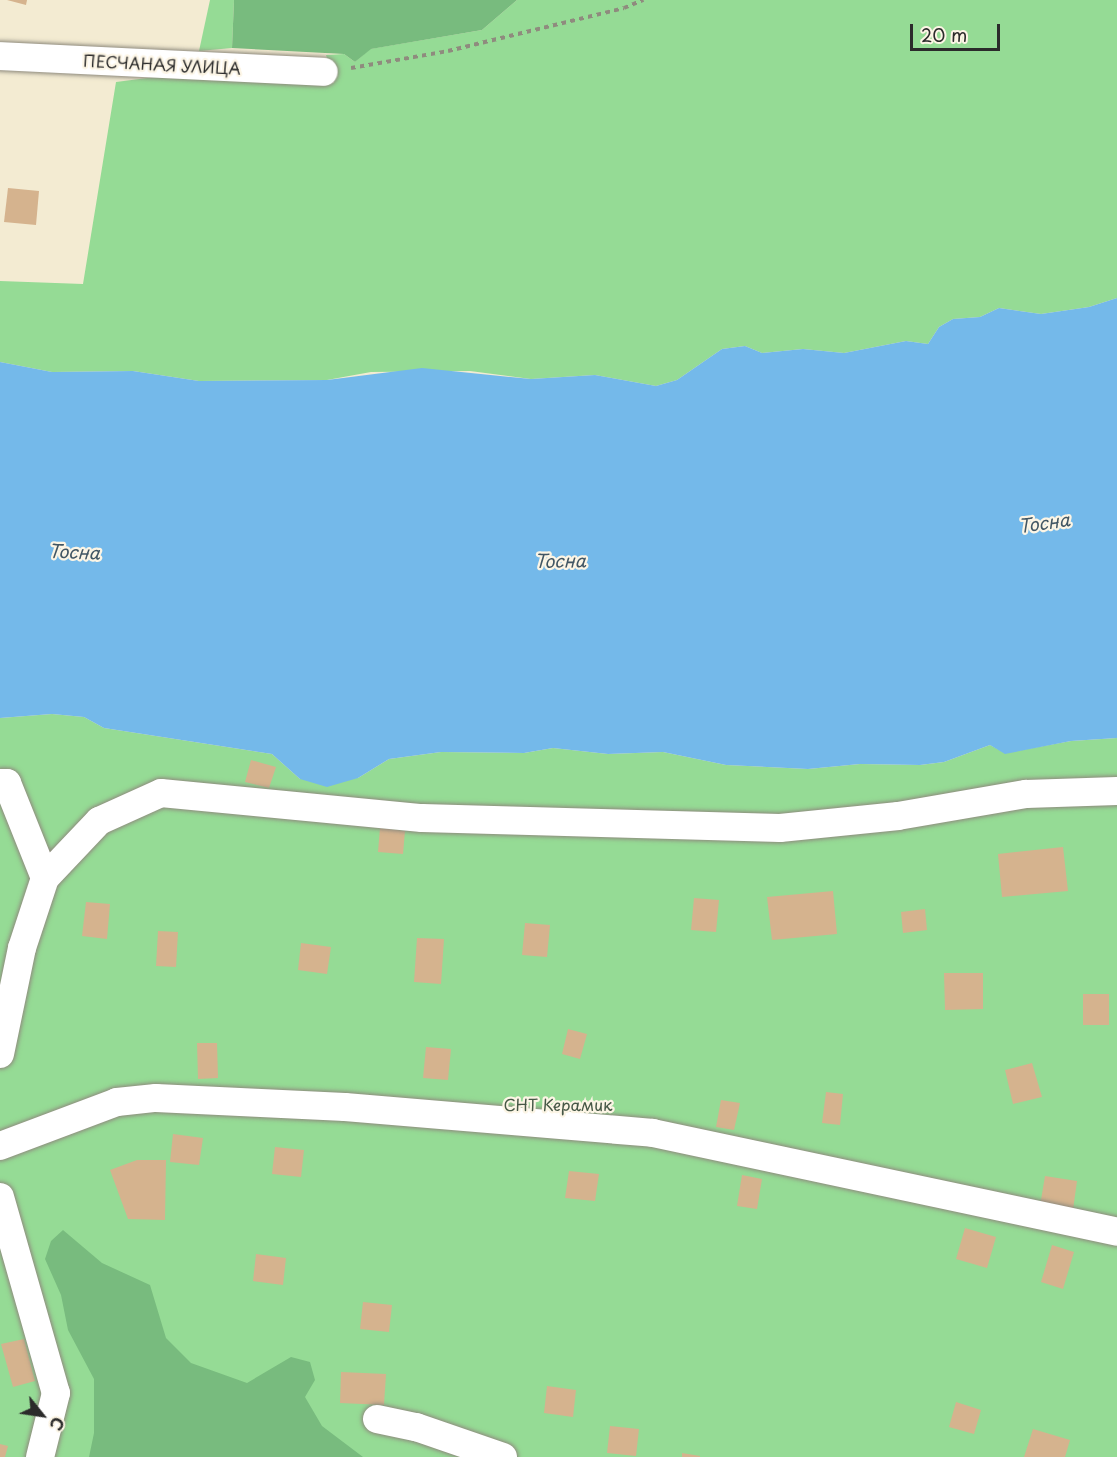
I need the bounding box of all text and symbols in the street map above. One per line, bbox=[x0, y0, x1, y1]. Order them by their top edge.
scale bar bbox=[913, 12, 1003, 50]
text: 20 m bbox=[921, 21, 967, 48]
street label: ПЕСЧАНАЯ УЛИЦА bbox=[83, 50, 241, 78]
water label: Тосна bbox=[1017, 509, 1071, 537]
water label: Тосна bbox=[48, 540, 100, 564]
water label: Тосна bbox=[534, 550, 586, 572]
park label: СНТ Керамик bbox=[503, 1094, 613, 1114]
north arrow bbox=[12, 1385, 72, 1445]
text: С bbox=[44, 1413, 71, 1435]

